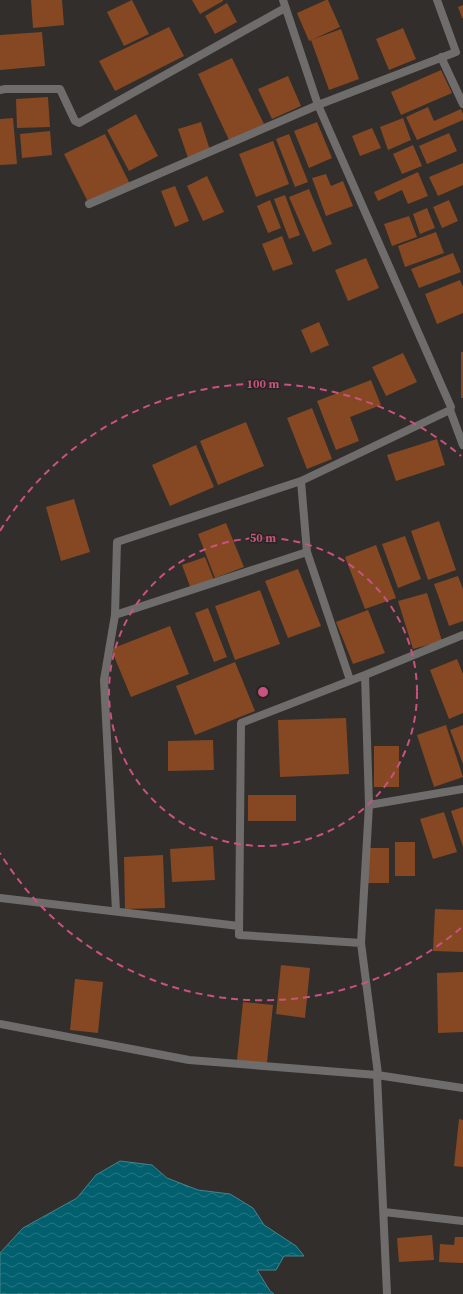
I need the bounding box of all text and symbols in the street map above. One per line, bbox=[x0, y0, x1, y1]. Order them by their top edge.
text: 100 m bbox=[247, 376, 280, 392]
text: 50 m bbox=[250, 530, 276, 546]
centre of rings bbox=[256, 685, 270, 699]

